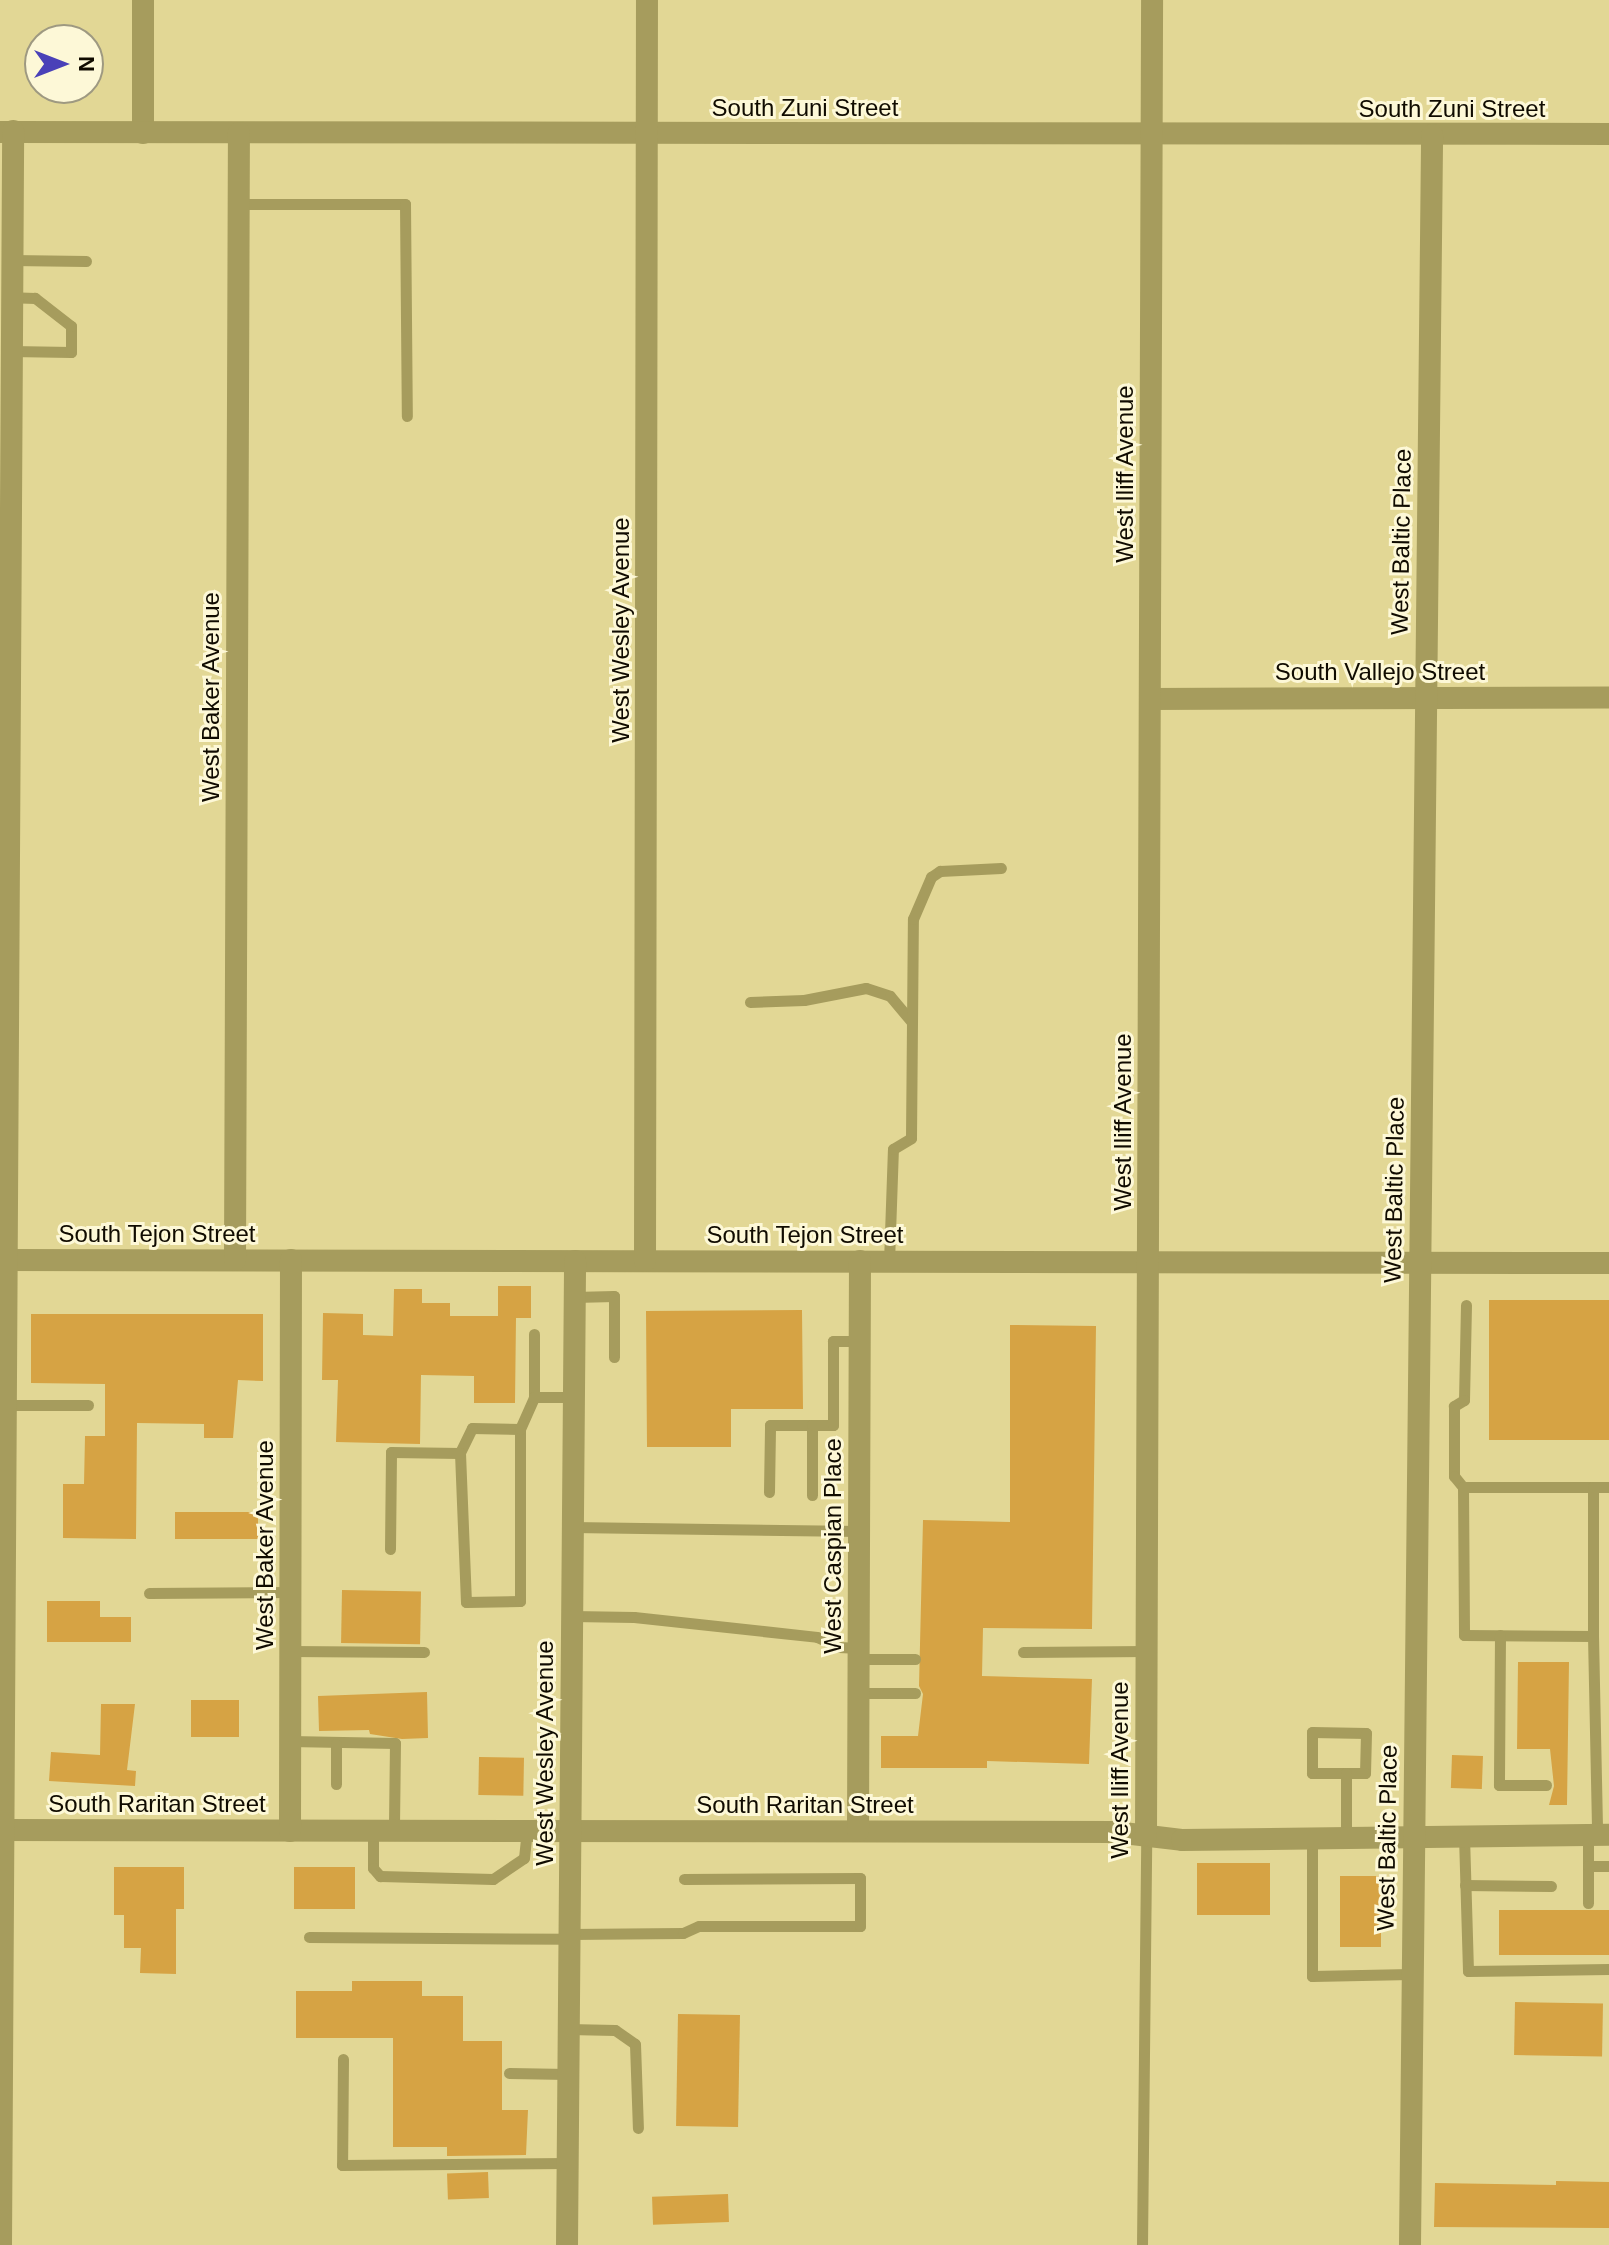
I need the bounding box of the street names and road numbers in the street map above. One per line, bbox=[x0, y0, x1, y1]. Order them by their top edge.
street label: South Zuni Street bbox=[712, 94, 898, 122]
street label: South Zuni Street bbox=[1359, 95, 1545, 123]
street label: West Iliff Avenue bbox=[1111, 385, 1139, 563]
street label: West Baltic Place bbox=[1385, 449, 1417, 635]
street label: West Wesley Avenue bbox=[607, 517, 635, 743]
street label: West Baker Avenue bbox=[197, 591, 225, 803]
street label: South Vallejo Street bbox=[1275, 658, 1485, 686]
street label: West Iliff Avenue bbox=[1109, 1033, 1137, 1211]
street label: West Baltic Place bbox=[1378, 1097, 1410, 1283]
street label: South Tejon Street bbox=[58, 1220, 256, 1248]
street label: South Tejon Street bbox=[706, 1221, 904, 1249]
street label: West Caspian Place bbox=[819, 1438, 847, 1654]
street label: West Baker Avenue bbox=[251, 1439, 279, 1651]
street label: West Wesley Avenue bbox=[531, 1640, 559, 1866]
street label: West Iliff Avenue bbox=[1106, 1681, 1134, 1859]
street label: West Baltic Place bbox=[1371, 1745, 1403, 1931]
street label: South Raritan Street bbox=[48, 1790, 266, 1818]
street label: South Raritan Street bbox=[696, 1791, 914, 1819]

